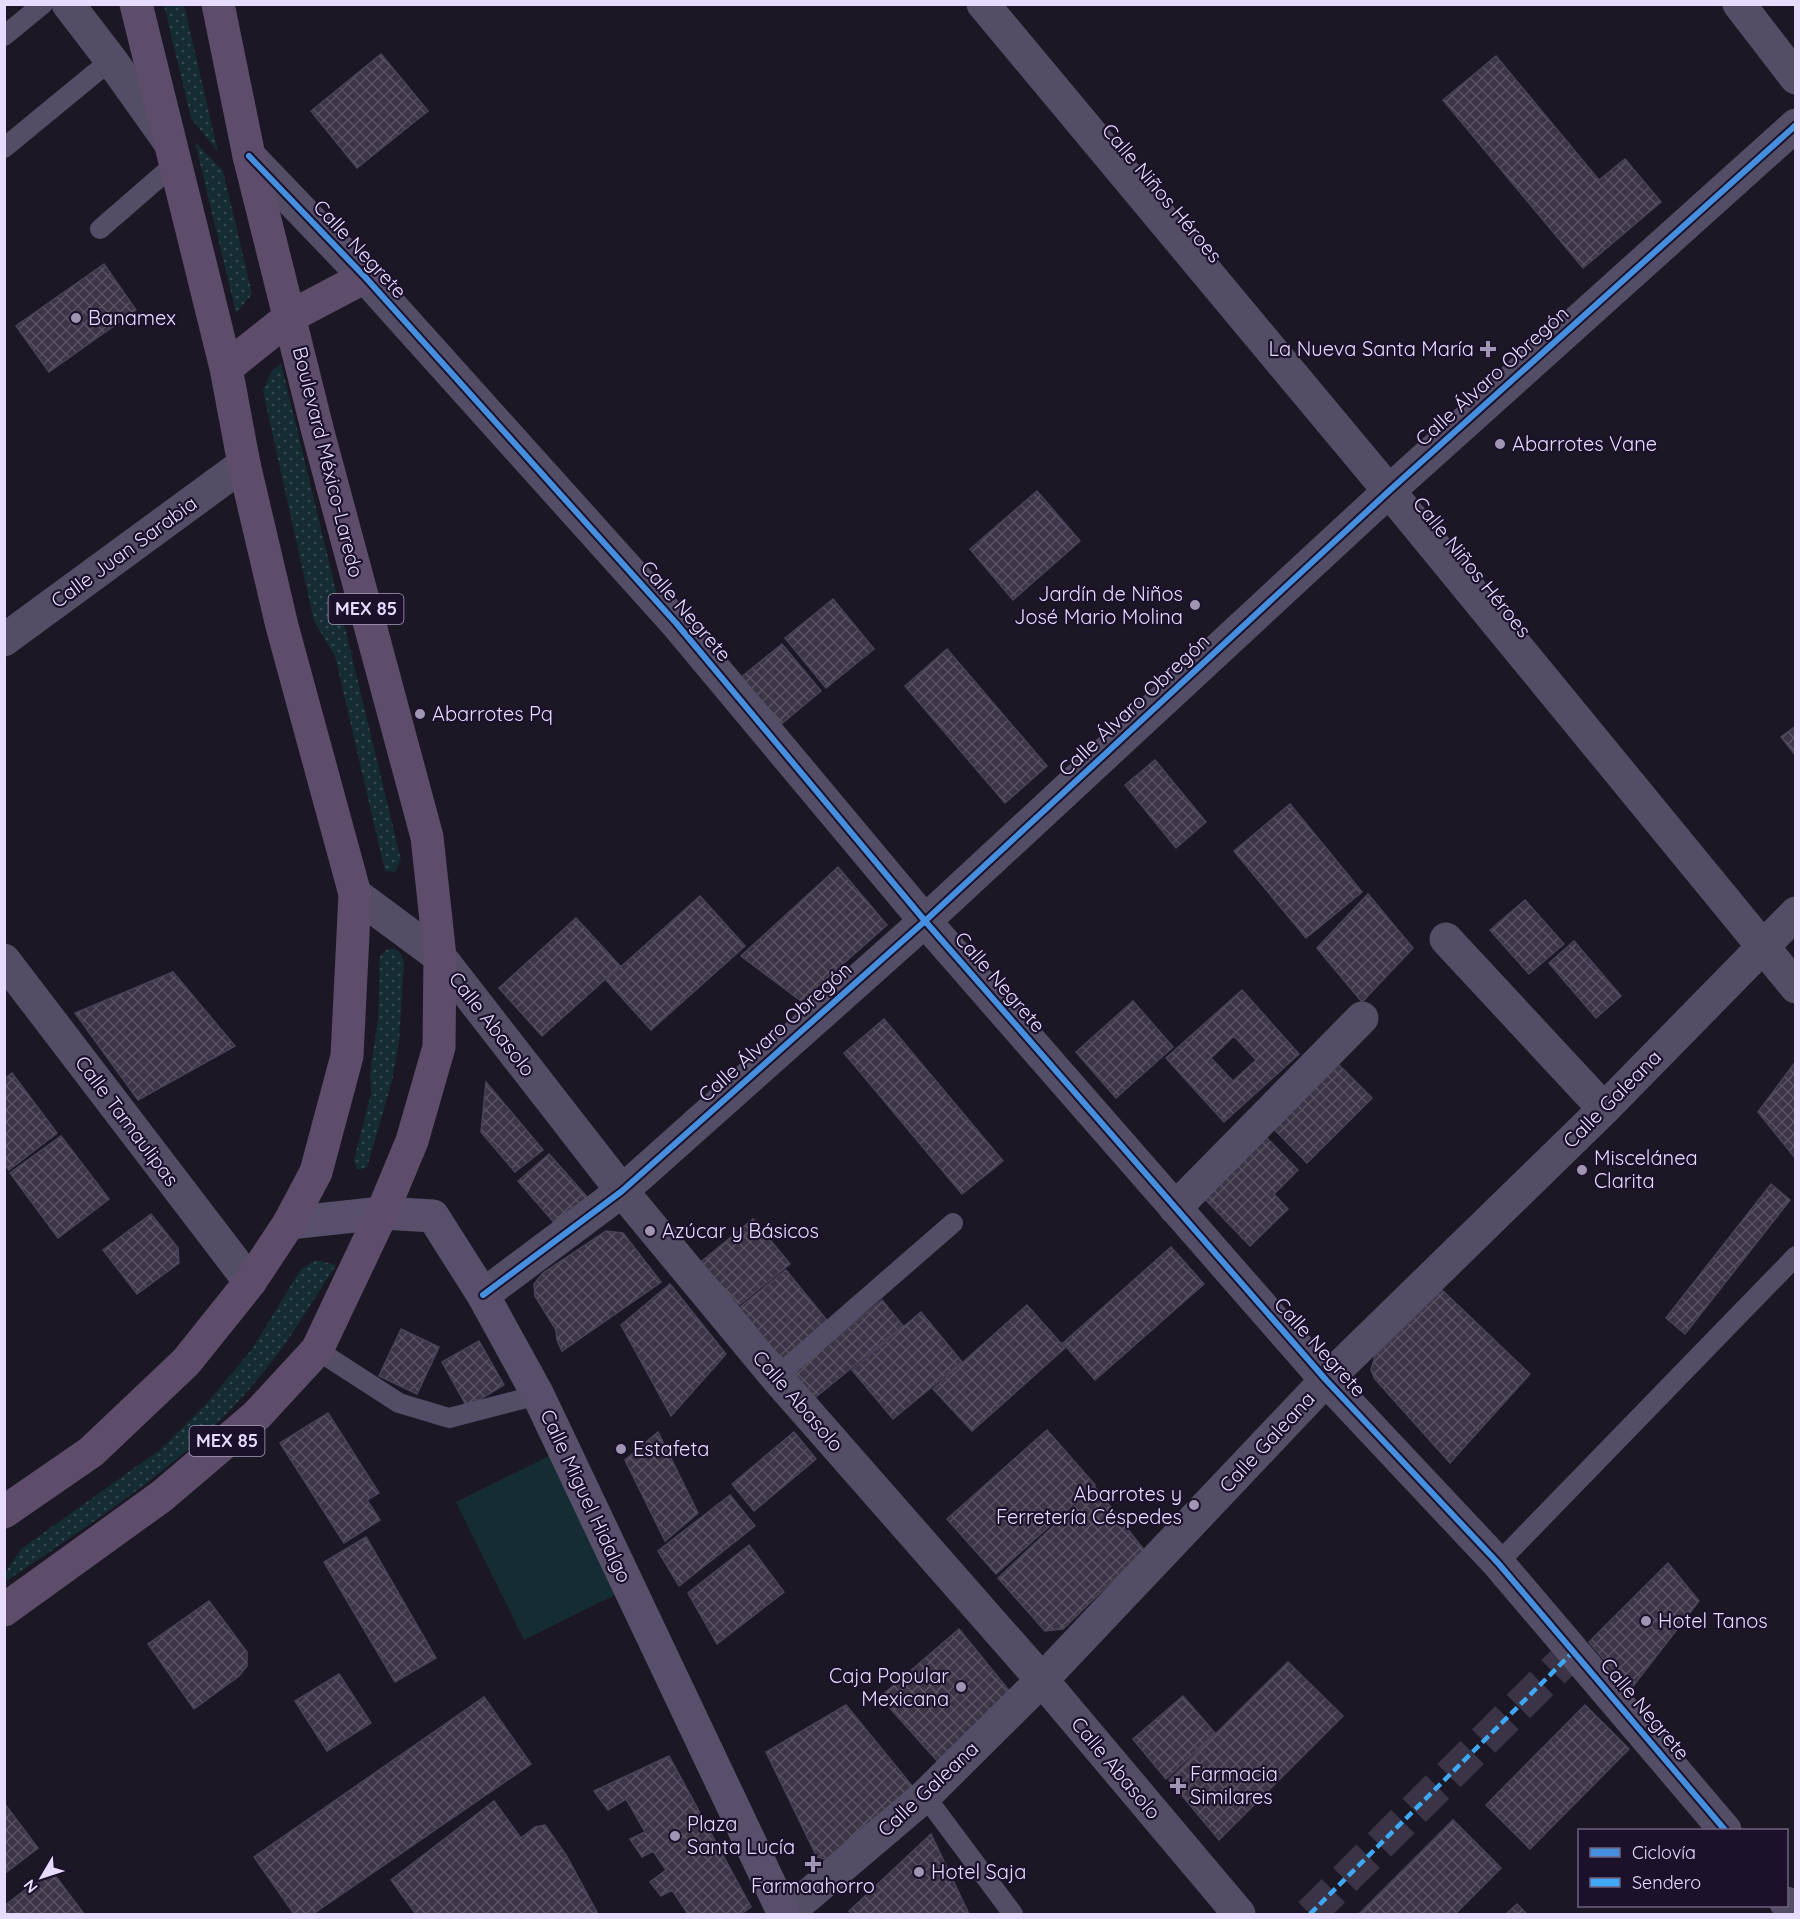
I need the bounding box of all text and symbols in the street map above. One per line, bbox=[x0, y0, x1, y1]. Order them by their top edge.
street label: Calle Niños Héroes bbox=[1097, 118, 1228, 267]
street label: Calle Negrete bbox=[308, 194, 412, 303]
street label: Calle Álvaro Obregón bbox=[1410, 300, 1573, 451]
place label: Banamex bbox=[88, 305, 176, 330]
marker: Banamex bbox=[69, 311, 83, 325]
place label: La Nueva Santa María bbox=[1268, 336, 1474, 361]
marker: La Nueva Santa María bbox=[1479, 340, 1497, 358]
street label: Boulevard México-Laredo bbox=[288, 344, 369, 580]
place label: Abarrotes Vane bbox=[1512, 431, 1657, 456]
marker: Abarrotes Vane bbox=[1493, 437, 1507, 451]
street label: Calle Juan Sarabia bbox=[46, 490, 202, 613]
street label: Calle Niños Héroes bbox=[1408, 491, 1537, 642]
street label: Calle Negrete bbox=[636, 555, 737, 666]
place label: Jardín de Niños José Mario Molina bbox=[1014, 581, 1183, 629]
road number: MEX 85 bbox=[328, 594, 404, 624]
marker: Jardín de Niños José Mario Molina bbox=[1188, 598, 1202, 612]
street label: Calle Álvaro Obregón bbox=[1053, 628, 1214, 781]
place label: Abarrotes Pq bbox=[432, 701, 553, 726]
marker: Abarrotes Pq bbox=[413, 707, 427, 721]
street label: Calle Negrete bbox=[950, 926, 1051, 1037]
street label: Calle Álvaro Obregón bbox=[693, 956, 856, 1107]
street label: Calle Abasolo bbox=[444, 966, 541, 1081]
street label: Calle Galeana bbox=[1557, 1044, 1666, 1153]
street label: Calle Tamaulipas bbox=[70, 1050, 185, 1191]
place label: Miscelánea Clarita bbox=[1594, 1145, 1698, 1193]
marker: Miscelánea Clarita bbox=[1575, 1163, 1589, 1177]
place label: Azúcar y Básicos bbox=[662, 1218, 819, 1243]
marker: Azúcar y Básicos bbox=[643, 1224, 657, 1238]
street label: Calle Negrete bbox=[1269, 1292, 1372, 1402]
street label: Calle Abasolo bbox=[748, 1345, 849, 1456]
street label: Calle Galeana bbox=[1214, 1386, 1320, 1497]
street label: Calle Miguel Hidalgo bbox=[535, 1405, 638, 1586]
road number: MEX 85 bbox=[190, 1426, 264, 1456]
place label: Estafeta bbox=[633, 1436, 709, 1461]
marker: Estafeta bbox=[614, 1442, 628, 1456]
place label: Abarrotes y Ferretería Céspedes bbox=[996, 1481, 1182, 1529]
marker: Abarrotes y Ferretería Céspedes bbox=[1187, 1498, 1201, 1512]
place label: Hotel Tanos bbox=[1658, 1608, 1768, 1633]
marker: Hotel Tanos bbox=[1639, 1614, 1653, 1628]
street label: Calle Negrete bbox=[1595, 1652, 1695, 1765]
place label: Caja Popular Mexicana bbox=[829, 1663, 949, 1711]
marker: Caja Popular Mexicana bbox=[954, 1680, 968, 1694]
street label: Calle Abasolo bbox=[1066, 1711, 1166, 1824]
street label: Calle Galeana bbox=[872, 1736, 983, 1842]
place label: Farmacia Similares bbox=[1190, 1761, 1278, 1809]
marker: Farmacia Similares bbox=[1171, 1779, 1185, 1793]
place label: Plaza Santa Lucía bbox=[687, 1811, 795, 1859]
marker: Plaza Santa Lucía bbox=[668, 1829, 682, 1843]
legend bbox=[1578, 1829, 1788, 1907]
text: Ciclovía bbox=[1632, 1841, 1696, 1864]
north arrow bbox=[12, 1847, 72, 1907]
marker: Farmaahorro bbox=[806, 1857, 820, 1871]
place label: Hotel Saja bbox=[931, 1859, 1026, 1884]
marker: Hotel Saja bbox=[912, 1865, 926, 1879]
text: Sendero bbox=[1632, 1871, 1701, 1894]
place label: Farmaahorro bbox=[751, 1873, 875, 1898]
text: N bbox=[19, 1876, 42, 1897]

